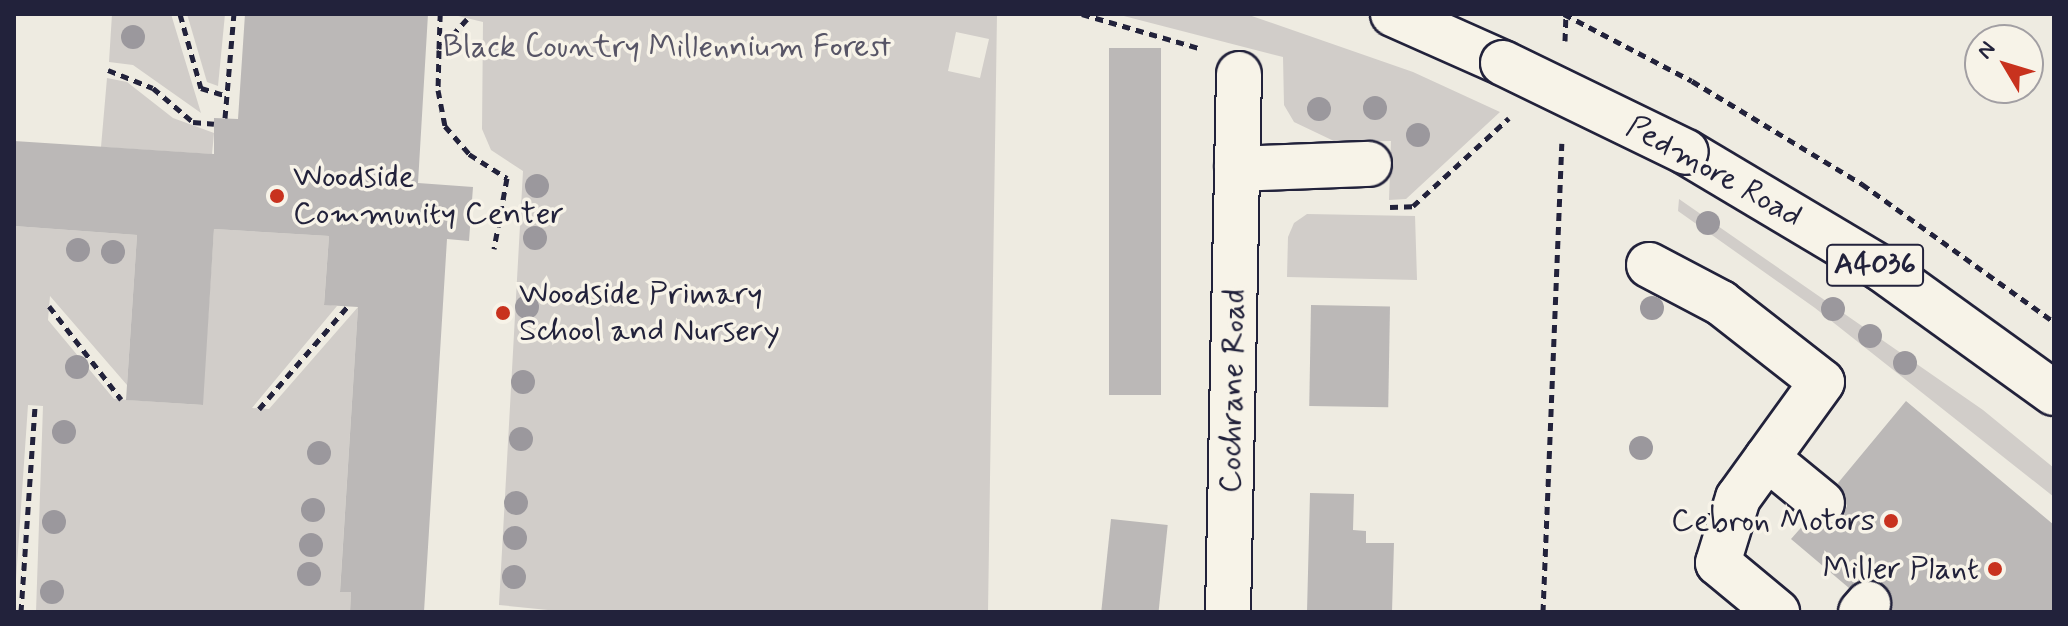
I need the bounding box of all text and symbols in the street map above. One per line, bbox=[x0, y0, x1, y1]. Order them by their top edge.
north arrow bbox=[1964, 24, 2044, 104]
park label: Black Country Millennium Forest bbox=[444, 28, 890, 66]
text: N bbox=[1971, 36, 2002, 65]
street label: Pedmore Road bbox=[1619, 108, 1809, 236]
place label: Woodside Community Center bbox=[293, 159, 564, 234]
marker: Woodside Community Center bbox=[268, 187, 286, 205]
road number: A4036 bbox=[1825, 239, 1925, 291]
place label: Woodside Primary School and Nursery bbox=[519, 276, 775, 351]
street label: Cochrane Road bbox=[1212, 289, 1254, 493]
marker: Woodside Primary School and Nursery bbox=[494, 304, 512, 322]
place label: Cebron Motors bbox=[1675, 502, 1875, 540]
marker: Cebron Motors bbox=[1882, 512, 1900, 530]
place label: Miller Plant bbox=[1806, 550, 1979, 588]
marker: Miller Plant bbox=[1986, 560, 2004, 578]

